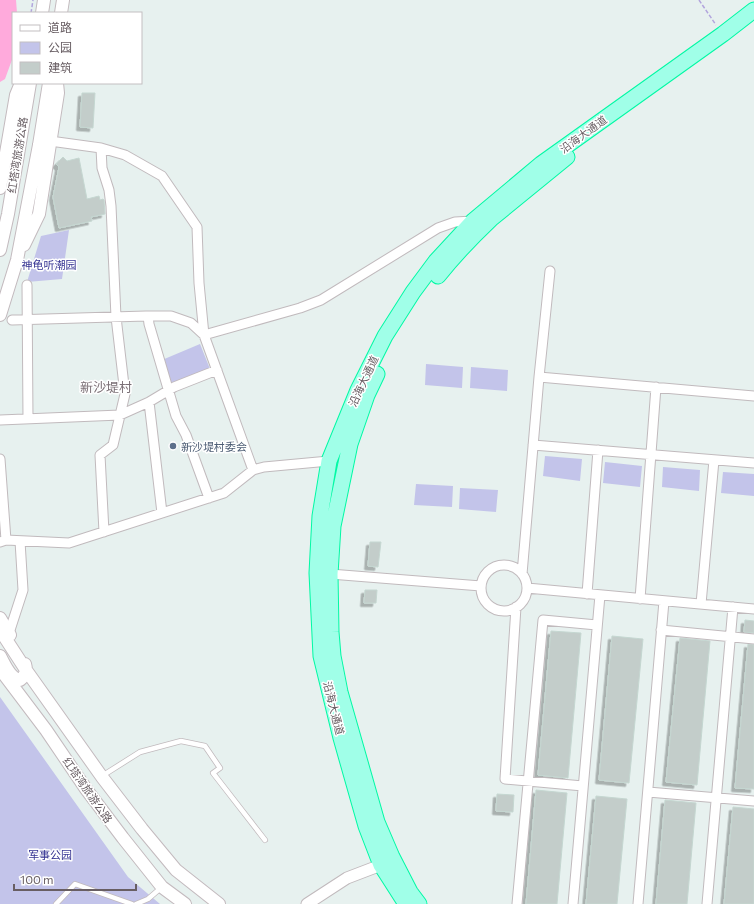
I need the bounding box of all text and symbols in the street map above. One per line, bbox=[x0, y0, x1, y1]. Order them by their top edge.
legend bbox=[12, 12, 142, 84]
text: 道路 bbox=[48, 20, 72, 34]
text: 公园 bbox=[48, 40, 72, 54]
text: 建筑 bbox=[48, 60, 72, 74]
street label: 沿海大通道 bbox=[557, 113, 609, 155]
street label: 红塔湾旅游公路 bbox=[5, 116, 29, 194]
park label: 神龟听潮园 bbox=[22, 258, 77, 271]
street label: 沿海大通道 bbox=[345, 353, 381, 409]
district label: 新沙堤村 bbox=[80, 379, 132, 395]
place label: 新沙堤村委会 bbox=[181, 440, 247, 453]
marker: 新沙堤村委会 bbox=[168, 441, 178, 451]
street label: 沿海大通道 bbox=[321, 680, 347, 736]
street label: 红塔湾旅游公路 bbox=[61, 755, 115, 825]
park label: 军事公园 bbox=[28, 848, 72, 861]
scale bar bbox=[14, 866, 136, 892]
text: 100 m bbox=[20, 872, 54, 886]

